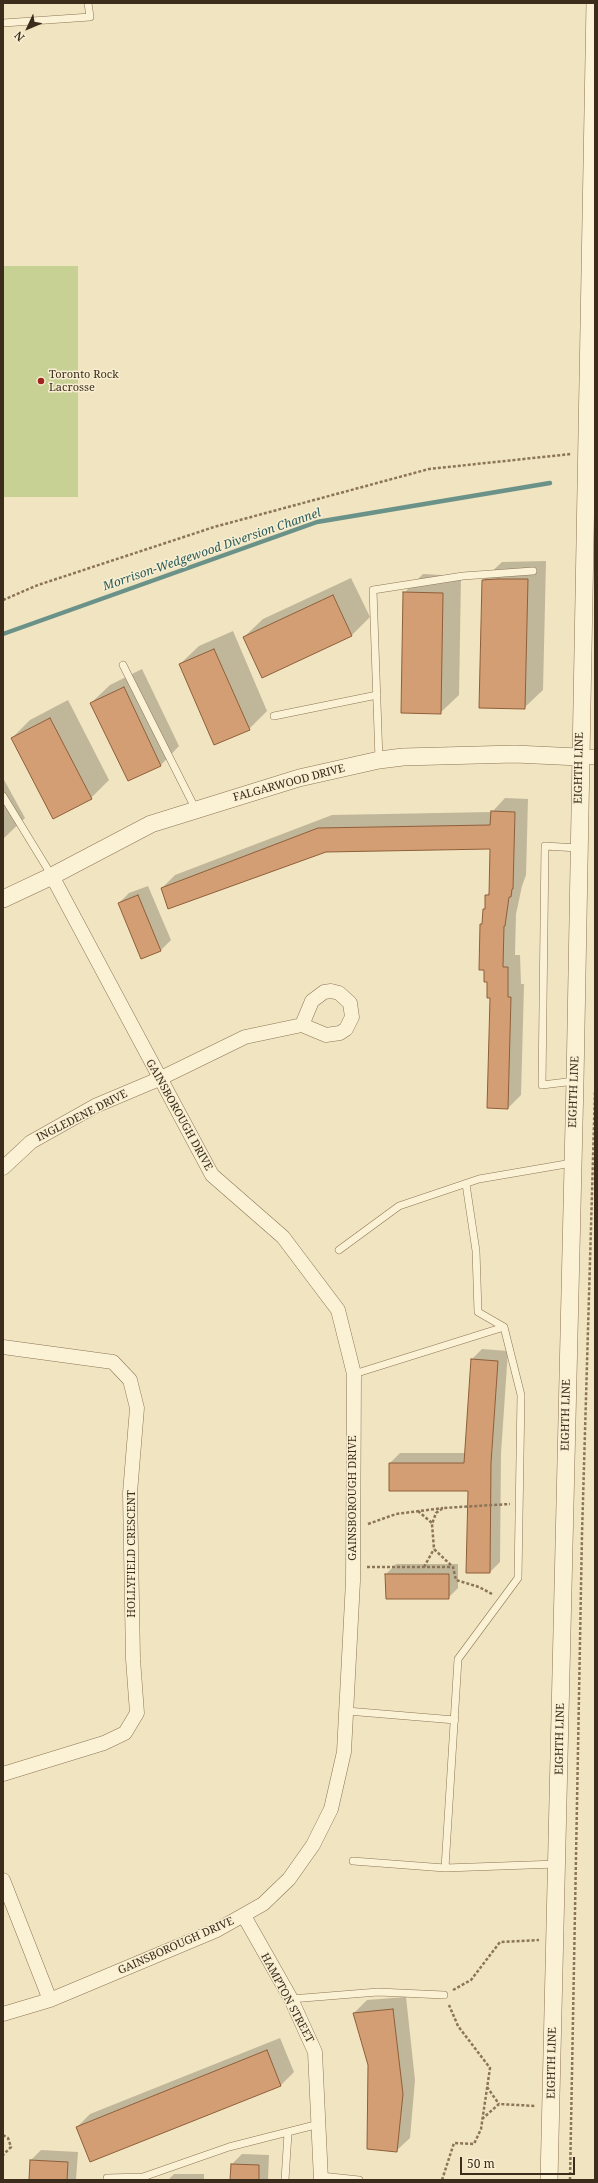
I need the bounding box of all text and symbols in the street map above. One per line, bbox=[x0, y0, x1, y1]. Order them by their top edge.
north arrow bbox=[8, 8, 48, 48]
text: N bbox=[11, 28, 27, 45]
place label: Toronto Rock Lacrosse bbox=[49, 368, 119, 394]
marker: Toronto Rock Lacrosse bbox=[36, 376, 46, 386]
water label: Morrison-Wedgewood Diversion Channel bbox=[101, 506, 323, 594]
street label: EIGHTH LINE bbox=[572, 732, 586, 804]
street label: FALGARWOOD DRIVE bbox=[232, 762, 346, 804]
street label: EIGHTH LINE bbox=[566, 1056, 582, 1128]
street label: GAINSBOROUGH DRIVE bbox=[143, 1057, 215, 1173]
street label: INGLEDENE DRIVE bbox=[34, 1087, 130, 1145]
street label: EIGHTH LINE bbox=[559, 1379, 573, 1451]
street label: GAINSBOROUGH DRIVE bbox=[346, 1435, 360, 1561]
street label: HOLLYFIELD CRESCENT bbox=[125, 1490, 139, 1618]
street label: EIGHTH LINE bbox=[553, 1703, 567, 1775]
street label: GAINSBOROUGH DRIVE bbox=[116, 1914, 236, 1978]
street label: HAMPTON STREET bbox=[258, 1951, 316, 2045]
street label: EIGHTH LINE bbox=[545, 2027, 559, 2099]
scale bar bbox=[462, 2149, 577, 2175]
text: 50 m bbox=[467, 2155, 495, 2172]

